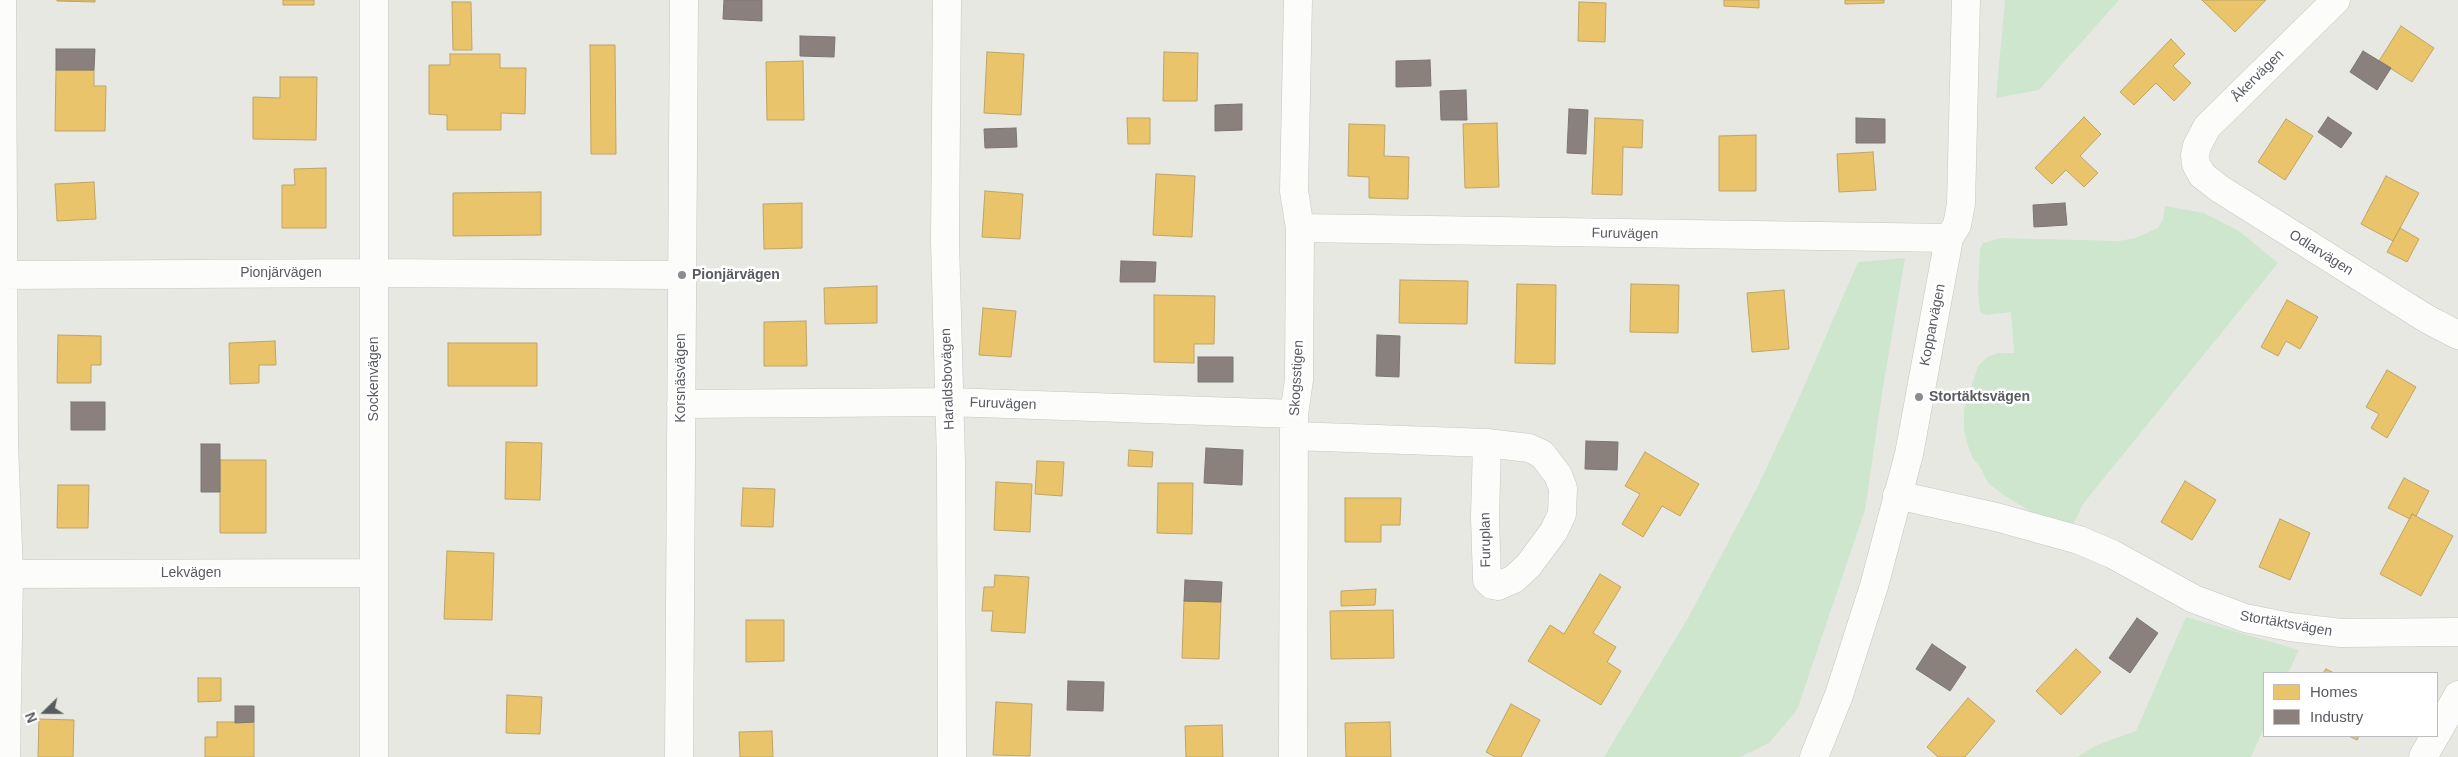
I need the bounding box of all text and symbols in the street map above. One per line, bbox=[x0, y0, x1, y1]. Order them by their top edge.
street label: Åkervägen bbox=[2228, 46, 2288, 106]
street label: Furuvägen bbox=[1591, 225, 1659, 243]
street label: Odlarvägen bbox=[2286, 227, 2356, 279]
street label: Pionjärvägen bbox=[240, 265, 322, 281]
place label: Pionjärvägen bbox=[692, 267, 780, 283]
marker: Pionjärvägen bbox=[676, 269, 688, 281]
street label: Kopparvägen bbox=[1917, 283, 1949, 367]
street label: Haraldsbovägen bbox=[938, 328, 958, 430]
street label: Korsnäsvägen bbox=[673, 333, 689, 423]
street label: Sockenvägen bbox=[366, 337, 382, 421]
street label: Skogsstigen bbox=[1287, 339, 1307, 417]
place label: Stortäktsvägen bbox=[1929, 389, 2030, 405]
marker: Stortäktsvägen bbox=[1913, 391, 1925, 403]
street label: Furuvägen bbox=[969, 394, 1037, 414]
street label: Furuplan bbox=[1477, 512, 1495, 568]
street label: Lekvägen bbox=[161, 565, 221, 581]
street label: Stortäktsvägen bbox=[2239, 608, 2333, 640]
legend bbox=[2263, 672, 2438, 737]
text: Homes bbox=[2310, 683, 2358, 700]
north arrow bbox=[20, 687, 70, 737]
text: Industry bbox=[2310, 708, 2363, 725]
text: N bbox=[22, 710, 40, 725]

